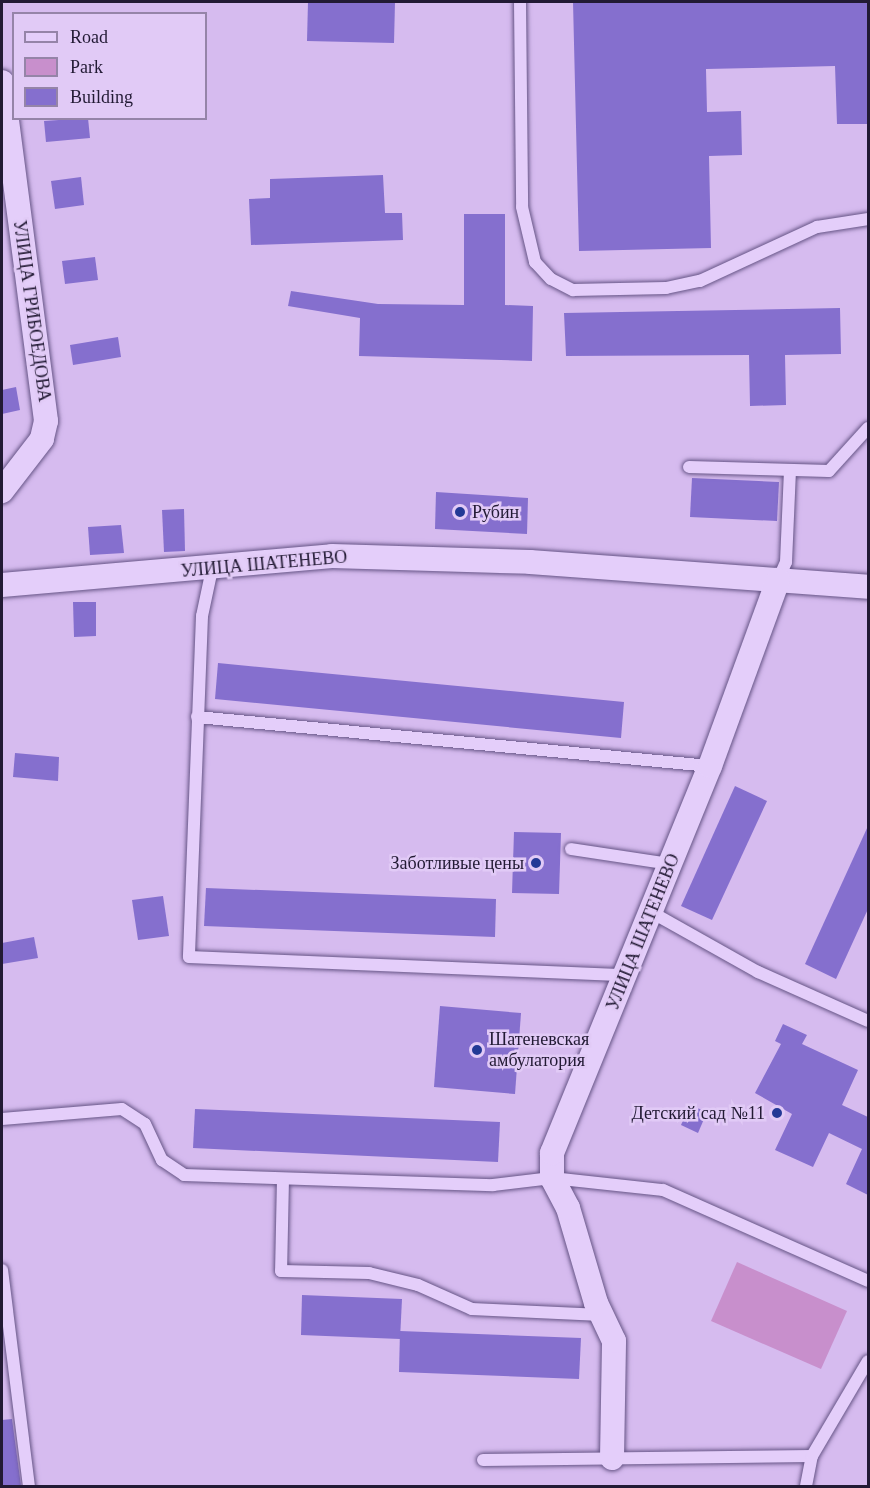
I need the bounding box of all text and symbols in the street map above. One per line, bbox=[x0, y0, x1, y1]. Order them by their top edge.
legend bbox=[12, 12, 207, 120]
text: Road bbox=[70, 27, 108, 47]
text: Park bbox=[70, 57, 103, 77]
text: Building bbox=[70, 87, 133, 107]
street label: УЛИЦА ГРИБОЕДОВА bbox=[9, 219, 55, 403]
place label: Рубин bbox=[472, 501, 519, 523]
marker: Рубин bbox=[453, 505, 467, 519]
street label: УЛИЦА ШАТЕНЕВО bbox=[180, 546, 348, 582]
street label: УЛИЦА ШАТЕНЕВО bbox=[602, 851, 684, 1013]
place label: Заботливые цены bbox=[391, 852, 524, 874]
marker: Заботливые цены bbox=[529, 856, 543, 870]
place label: Шатеневская амбулатория bbox=[489, 1029, 589, 1072]
marker: Шатеневская амбулатория bbox=[470, 1043, 484, 1057]
place label: Детский сад №11 bbox=[632, 1102, 765, 1124]
marker: Детский сад №11 bbox=[770, 1106, 784, 1120]

